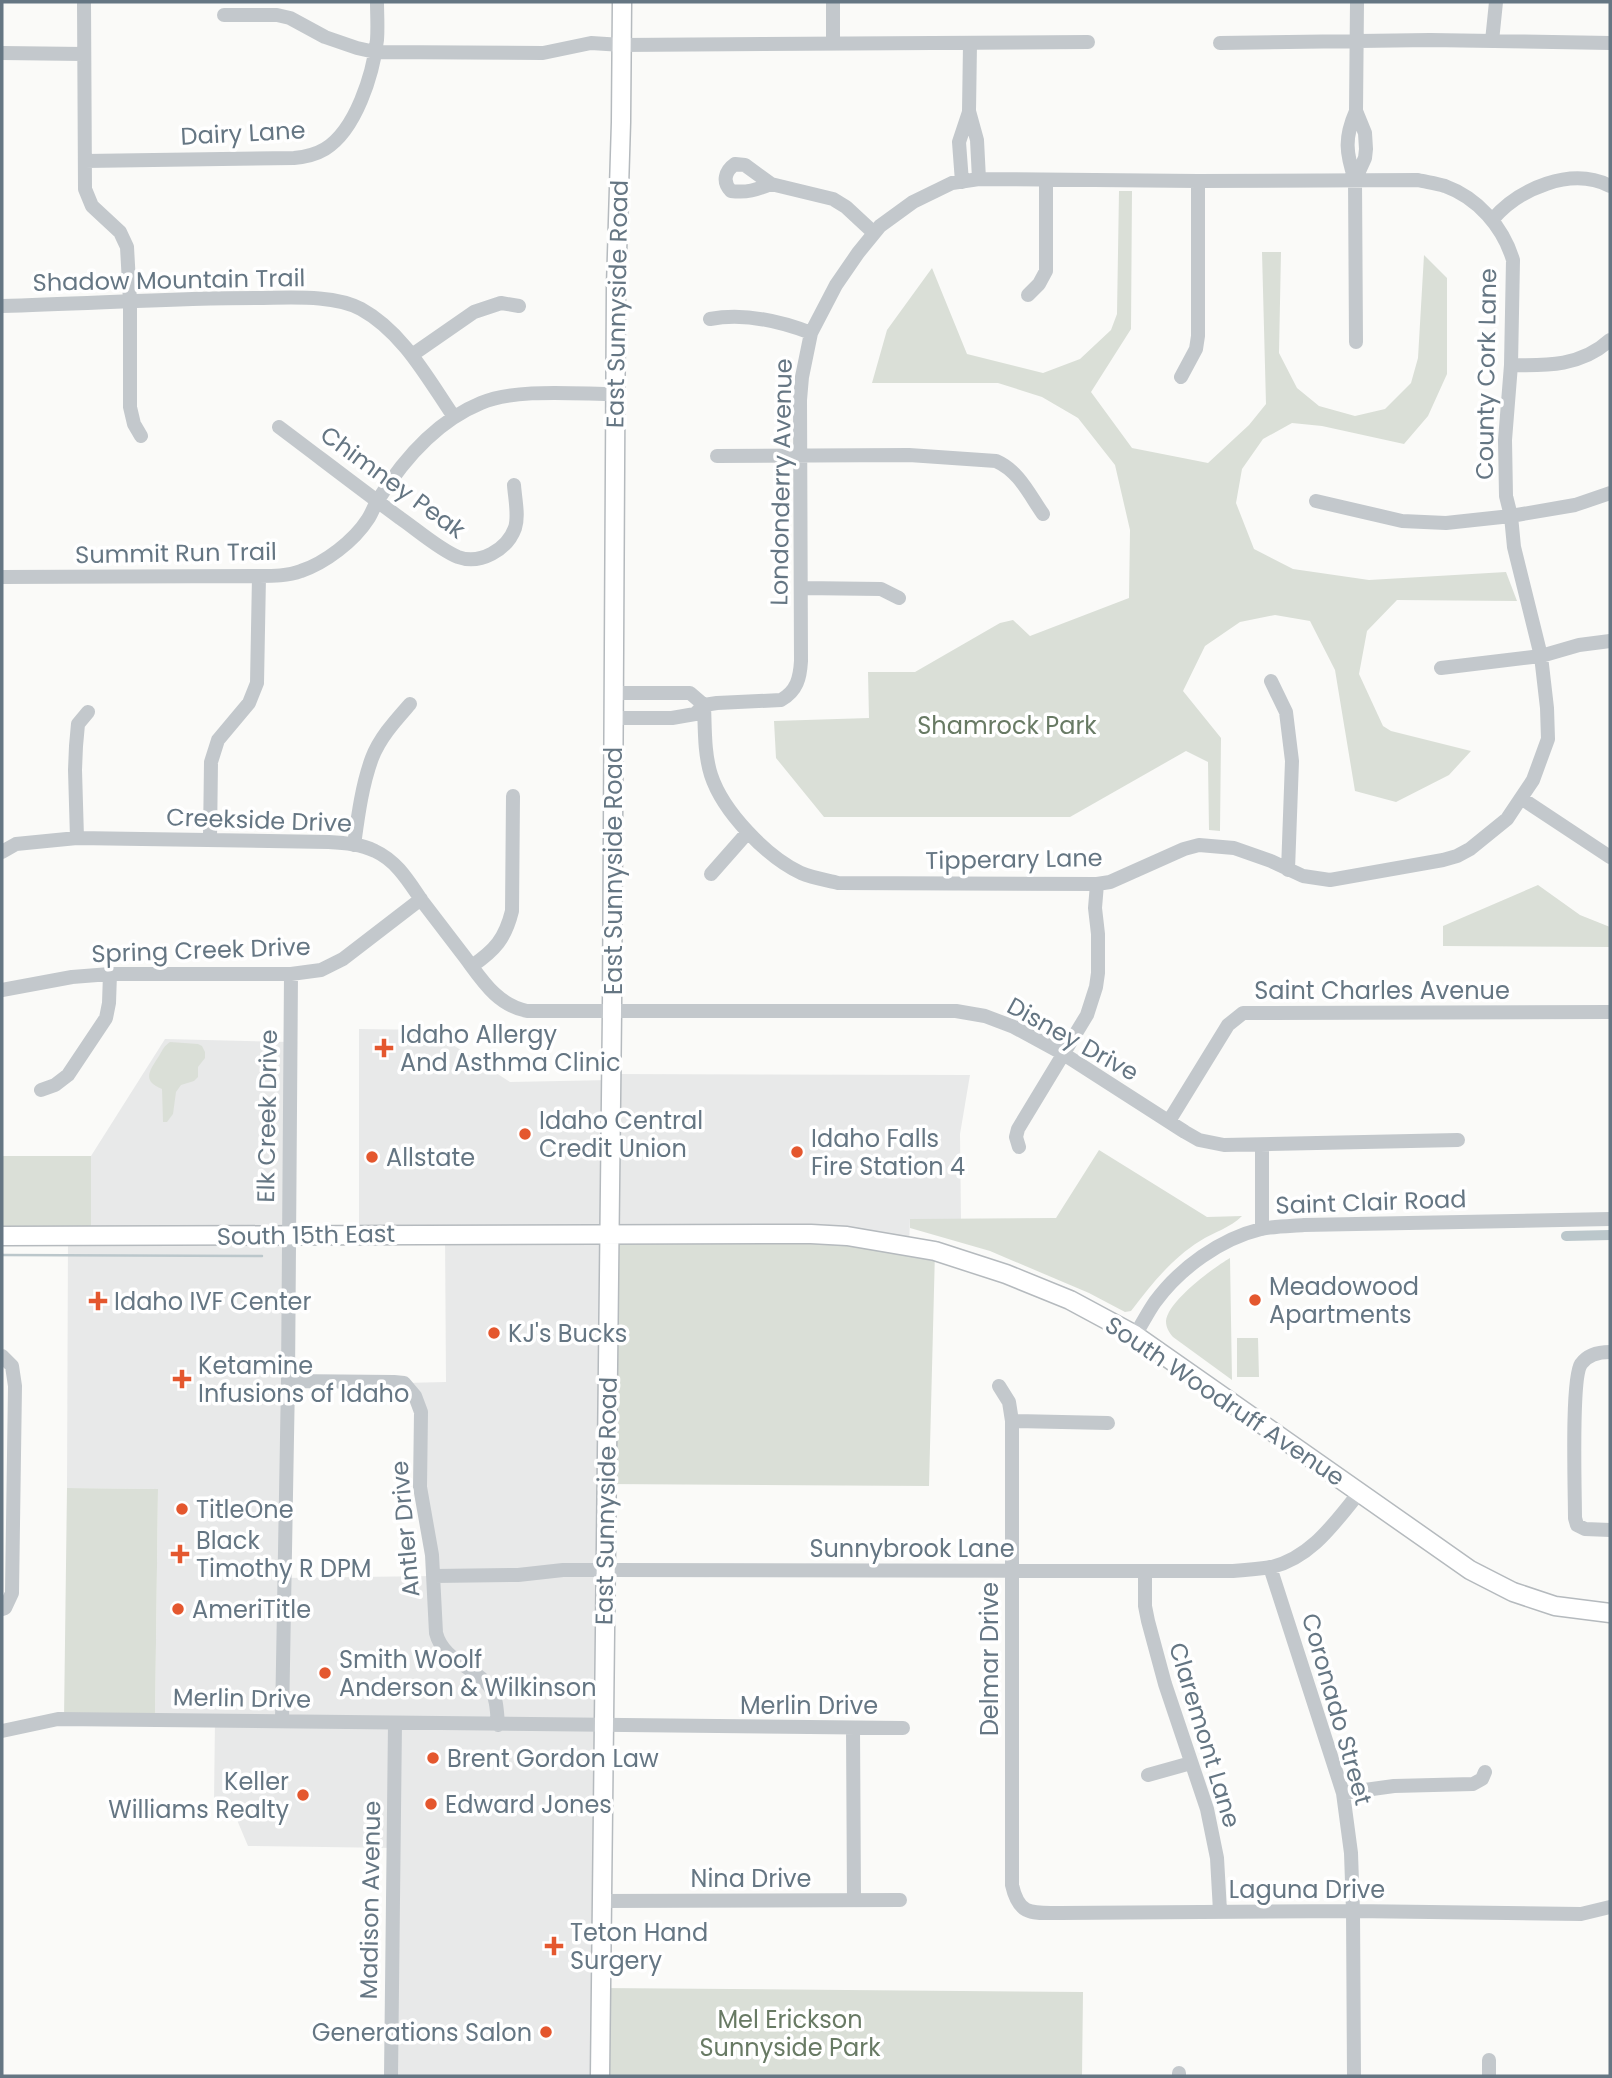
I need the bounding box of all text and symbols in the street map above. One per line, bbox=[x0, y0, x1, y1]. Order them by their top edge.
street label: Dairy Lane bbox=[180, 113, 306, 153]
street label: East Sunnyside Road bbox=[598, 180, 636, 428]
street label: Shadow Mountain Trail bbox=[32, 261, 306, 299]
street label: County Cork Lane bbox=[1468, 268, 1504, 480]
street label: Londonderry Avenue bbox=[762, 358, 800, 606]
street label: Chimney Peak bbox=[314, 418, 473, 546]
street label: Summit Run Trail bbox=[75, 535, 277, 571]
park label: Shamrock Park bbox=[917, 709, 1097, 742]
street label: East Sunnyside Road bbox=[597, 747, 630, 995]
street label: Creekside Drive bbox=[166, 800, 352, 840]
street label: Tipperary Lane bbox=[925, 841, 1103, 877]
street label: Spring Creek Drive bbox=[91, 930, 311, 970]
street label: Saint Charles Avenue bbox=[1254, 974, 1510, 1007]
street label: Disney Drive bbox=[1001, 989, 1145, 1089]
place label: Idaho Allergy And Asthma Clinic bbox=[400, 1018, 621, 1079]
street label: Elk Creek Drive bbox=[249, 1029, 285, 1203]
marker: Idaho Allergy And Asthma Clinic bbox=[374, 1038, 394, 1058]
place label: Idaho Central Credit Union bbox=[539, 1104, 703, 1165]
place label: Idaho Falls Fire Station 4 bbox=[811, 1122, 965, 1183]
marker: Idaho Central Credit Union bbox=[517, 1126, 533, 1142]
place label: Allstate bbox=[386, 1141, 475, 1174]
marker: Idaho Falls Fire Station 4 bbox=[789, 1144, 805, 1160]
marker: Allstate bbox=[364, 1149, 380, 1165]
street label: Saint Clair Road bbox=[1275, 1182, 1467, 1222]
street label: South 15th East bbox=[217, 1217, 395, 1253]
place label: Meadowood Apartments bbox=[1269, 1270, 1419, 1331]
place label: Idaho IVF Center bbox=[114, 1285, 311, 1318]
marker: Idaho IVF Center bbox=[88, 1291, 108, 1311]
marker: Meadowood Apartments bbox=[1247, 1292, 1263, 1308]
street label: South Woodruff Avenue bbox=[1099, 1308, 1351, 1494]
place label: KJ's Bucks bbox=[508, 1317, 627, 1350]
marker: KJ's Bucks bbox=[486, 1325, 502, 1341]
place label: Ketamine Infusions of Idaho bbox=[198, 1349, 409, 1410]
marker: Ketamine Infusions of Idaho bbox=[172, 1369, 192, 1389]
street label: East Sunnyside Road bbox=[587, 1377, 625, 1625]
street label: Antler Drive bbox=[383, 1460, 427, 1598]
place label: TitleOne bbox=[196, 1493, 294, 1526]
marker: TitleOne bbox=[174, 1501, 190, 1517]
place label: Black Timothy R DPM bbox=[196, 1524, 372, 1585]
street label: Sunnybrook Lane bbox=[809, 1532, 1015, 1565]
marker: Black Timothy R DPM bbox=[170, 1544, 190, 1564]
street label: Delmar Drive bbox=[973, 1582, 1006, 1736]
place label: AmeriTitle bbox=[192, 1593, 311, 1626]
marker: AmeriTitle bbox=[170, 1601, 186, 1617]
street label: Coronado Street bbox=[1294, 1609, 1380, 1809]
street label: Claremont Lane bbox=[1161, 1638, 1249, 1832]
place label: Smith Woolf Anderson & Wilkinson bbox=[339, 1643, 597, 1704]
marker: Smith Woolf Anderson & Wilkinson bbox=[317, 1665, 333, 1681]
street label: Merlin Drive bbox=[173, 1680, 311, 1716]
street label: Merlin Drive bbox=[740, 1689, 878, 1722]
place label: Brent Gordon Law bbox=[447, 1742, 659, 1775]
marker: Brent Gordon Law bbox=[425, 1750, 441, 1766]
place label: Keller Williams Realty bbox=[108, 1765, 289, 1826]
marker: Keller Williams Realty bbox=[295, 1787, 311, 1803]
place label: Edward Jones bbox=[445, 1788, 612, 1821]
marker: Edward Jones bbox=[423, 1796, 439, 1812]
street label: Madison Avenue bbox=[352, 1800, 388, 2000]
street label: Nina Drive bbox=[691, 1862, 811, 1895]
street label: Laguna Drive bbox=[1229, 1873, 1385, 1906]
place label: Teton Hand Surgery bbox=[570, 1916, 708, 1977]
marker: Teton Hand Surgery bbox=[544, 1936, 564, 1956]
park label: Mel Erickson Sunnyside Park bbox=[699, 2003, 881, 2064]
place label: Generations Salon bbox=[312, 2016, 532, 2049]
marker: Generations Salon bbox=[538, 2024, 554, 2040]

